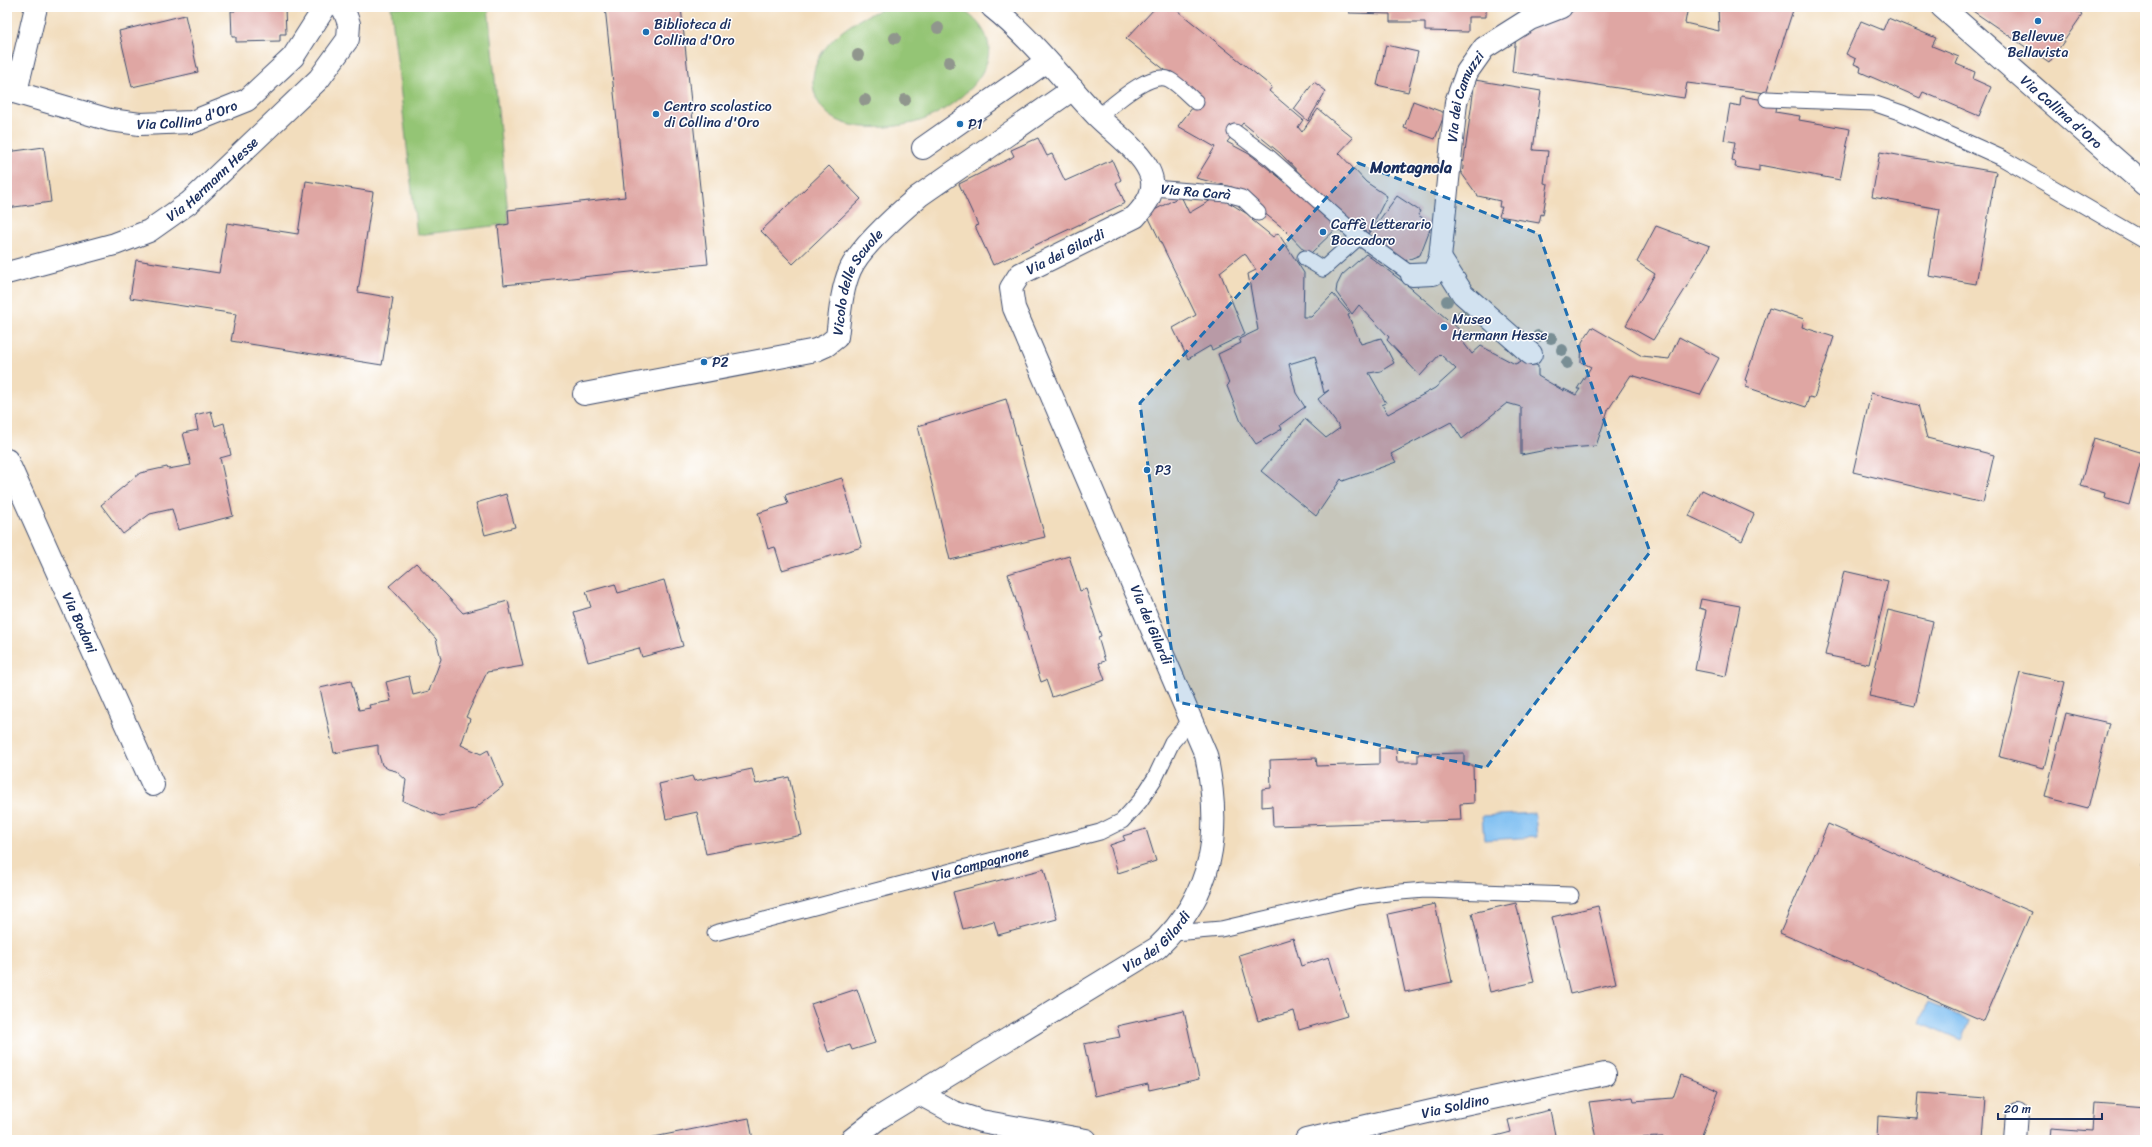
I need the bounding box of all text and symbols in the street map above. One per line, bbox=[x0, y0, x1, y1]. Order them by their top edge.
place label: Biblioteca di Collina d'Oro bbox=[654, 12, 735, 53]
marker: Bellevue Bellavista bbox=[2033, 16, 2043, 26]
place label: Bellevue Bellavista bbox=[2008, 24, 2069, 65]
marker: Biblioteca di Collina d'Oro bbox=[641, 27, 651, 37]
street label: Via dei Camuzzi bbox=[1439, 45, 1492, 143]
street label: Via Collina d'Oro bbox=[2015, 68, 2109, 155]
street label: Via Collina d'Oro bbox=[136, 93, 241, 137]
place label: Centro scolastico di Collina d'Oro bbox=[664, 94, 772, 135]
marker: Centro scolastico di Collina d'Oro bbox=[651, 109, 661, 119]
place label: P1 bbox=[968, 112, 983, 137]
marker: P1 bbox=[955, 119, 965, 129]
street label: Via Hermann Hesse bbox=[160, 130, 264, 228]
district label: Montagnola bbox=[1369, 153, 1452, 182]
street label: Via Ra Carà bbox=[1160, 176, 1234, 207]
place label: Caffè Letterario Boccadoro bbox=[1331, 212, 1431, 253]
street label: Via dei Gilardi bbox=[1022, 221, 1110, 282]
street label: Vicolo delle Scuole bbox=[825, 222, 889, 337]
marker: Caffè Letterario Boccadoro bbox=[1318, 227, 1328, 237]
place label: Museo Hermann Hesse bbox=[1452, 307, 1547, 348]
marker: Museo Hermann Hesse bbox=[1439, 322, 1449, 332]
place label: P2 bbox=[712, 350, 729, 375]
marker: P2 bbox=[699, 357, 709, 367]
place label: P3 bbox=[1155, 458, 1171, 483]
marker: P3 bbox=[1142, 465, 1152, 475]
street label: Via dei Gilardi bbox=[1123, 581, 1180, 670]
street label: Via Bodoni bbox=[55, 588, 105, 658]
street label: Via Campagnone bbox=[929, 839, 1032, 888]
street label: Via dei Gilardi bbox=[1117, 905, 1198, 979]
street label: Via Soldino bbox=[1419, 1087, 1491, 1125]
scale bar bbox=[1998, 1095, 2102, 1121]
text: 20 m bbox=[2004, 1098, 2031, 1120]

